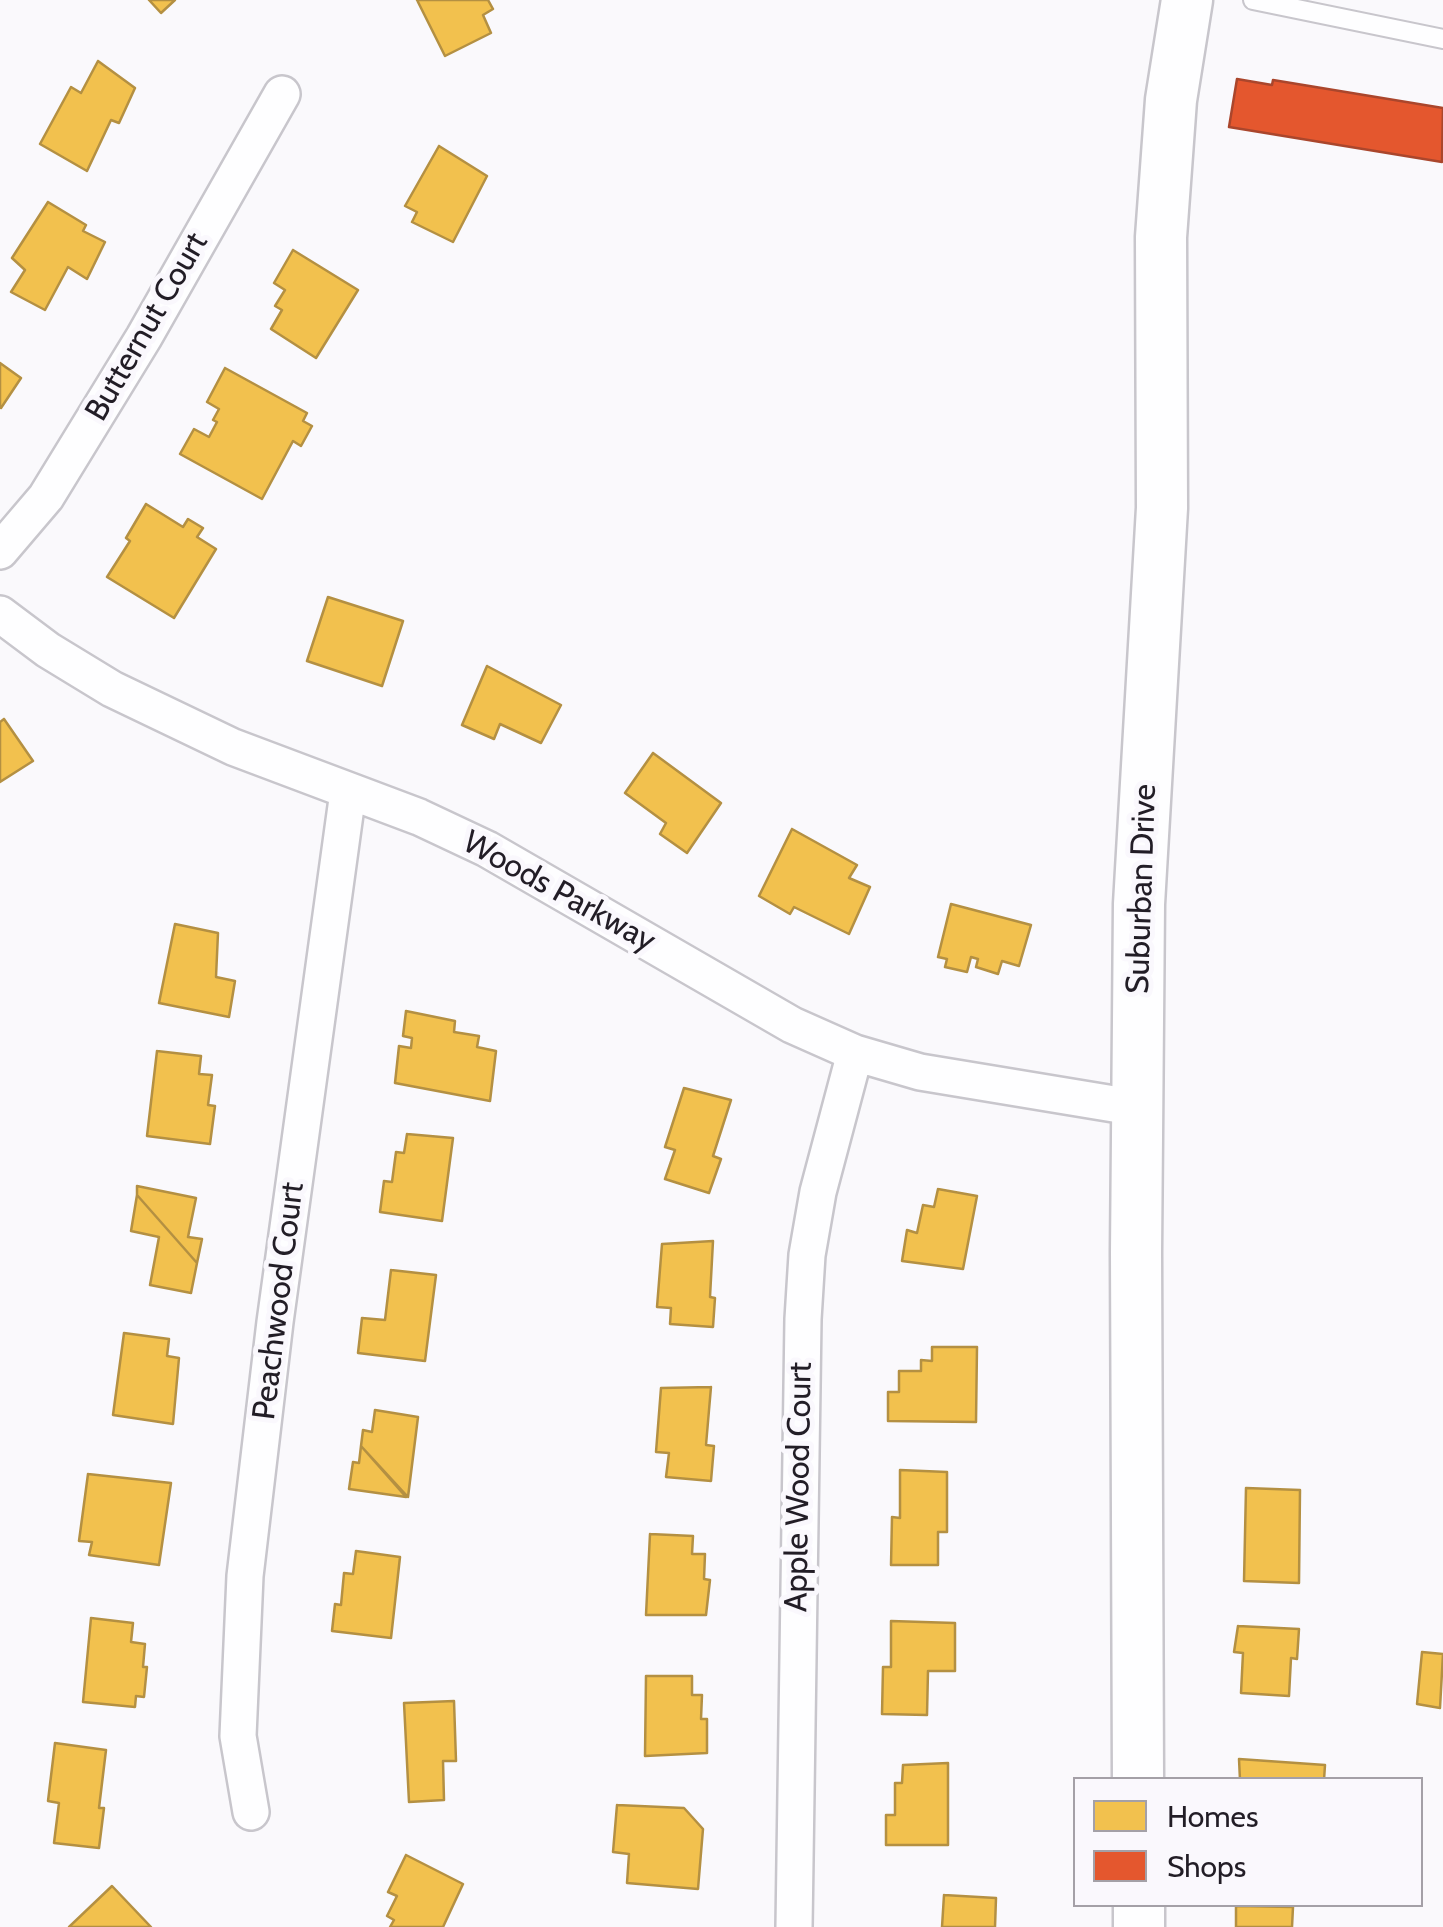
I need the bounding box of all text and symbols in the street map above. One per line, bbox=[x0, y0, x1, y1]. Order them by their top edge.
street label: Butternut Court bbox=[78, 226, 216, 428]
street label: Suburban Drive bbox=[1119, 783, 1165, 995]
street label: Woods Parkway bbox=[456, 823, 662, 961]
street label: Peachwood Court bbox=[245, 1180, 313, 1422]
street label: Apple Wood Court bbox=[778, 1362, 820, 1612]
legend bbox=[1073, 1777, 1423, 1907]
text: Homes bbox=[1167, 1798, 1258, 1835]
text: Shops bbox=[1167, 1848, 1246, 1885]

